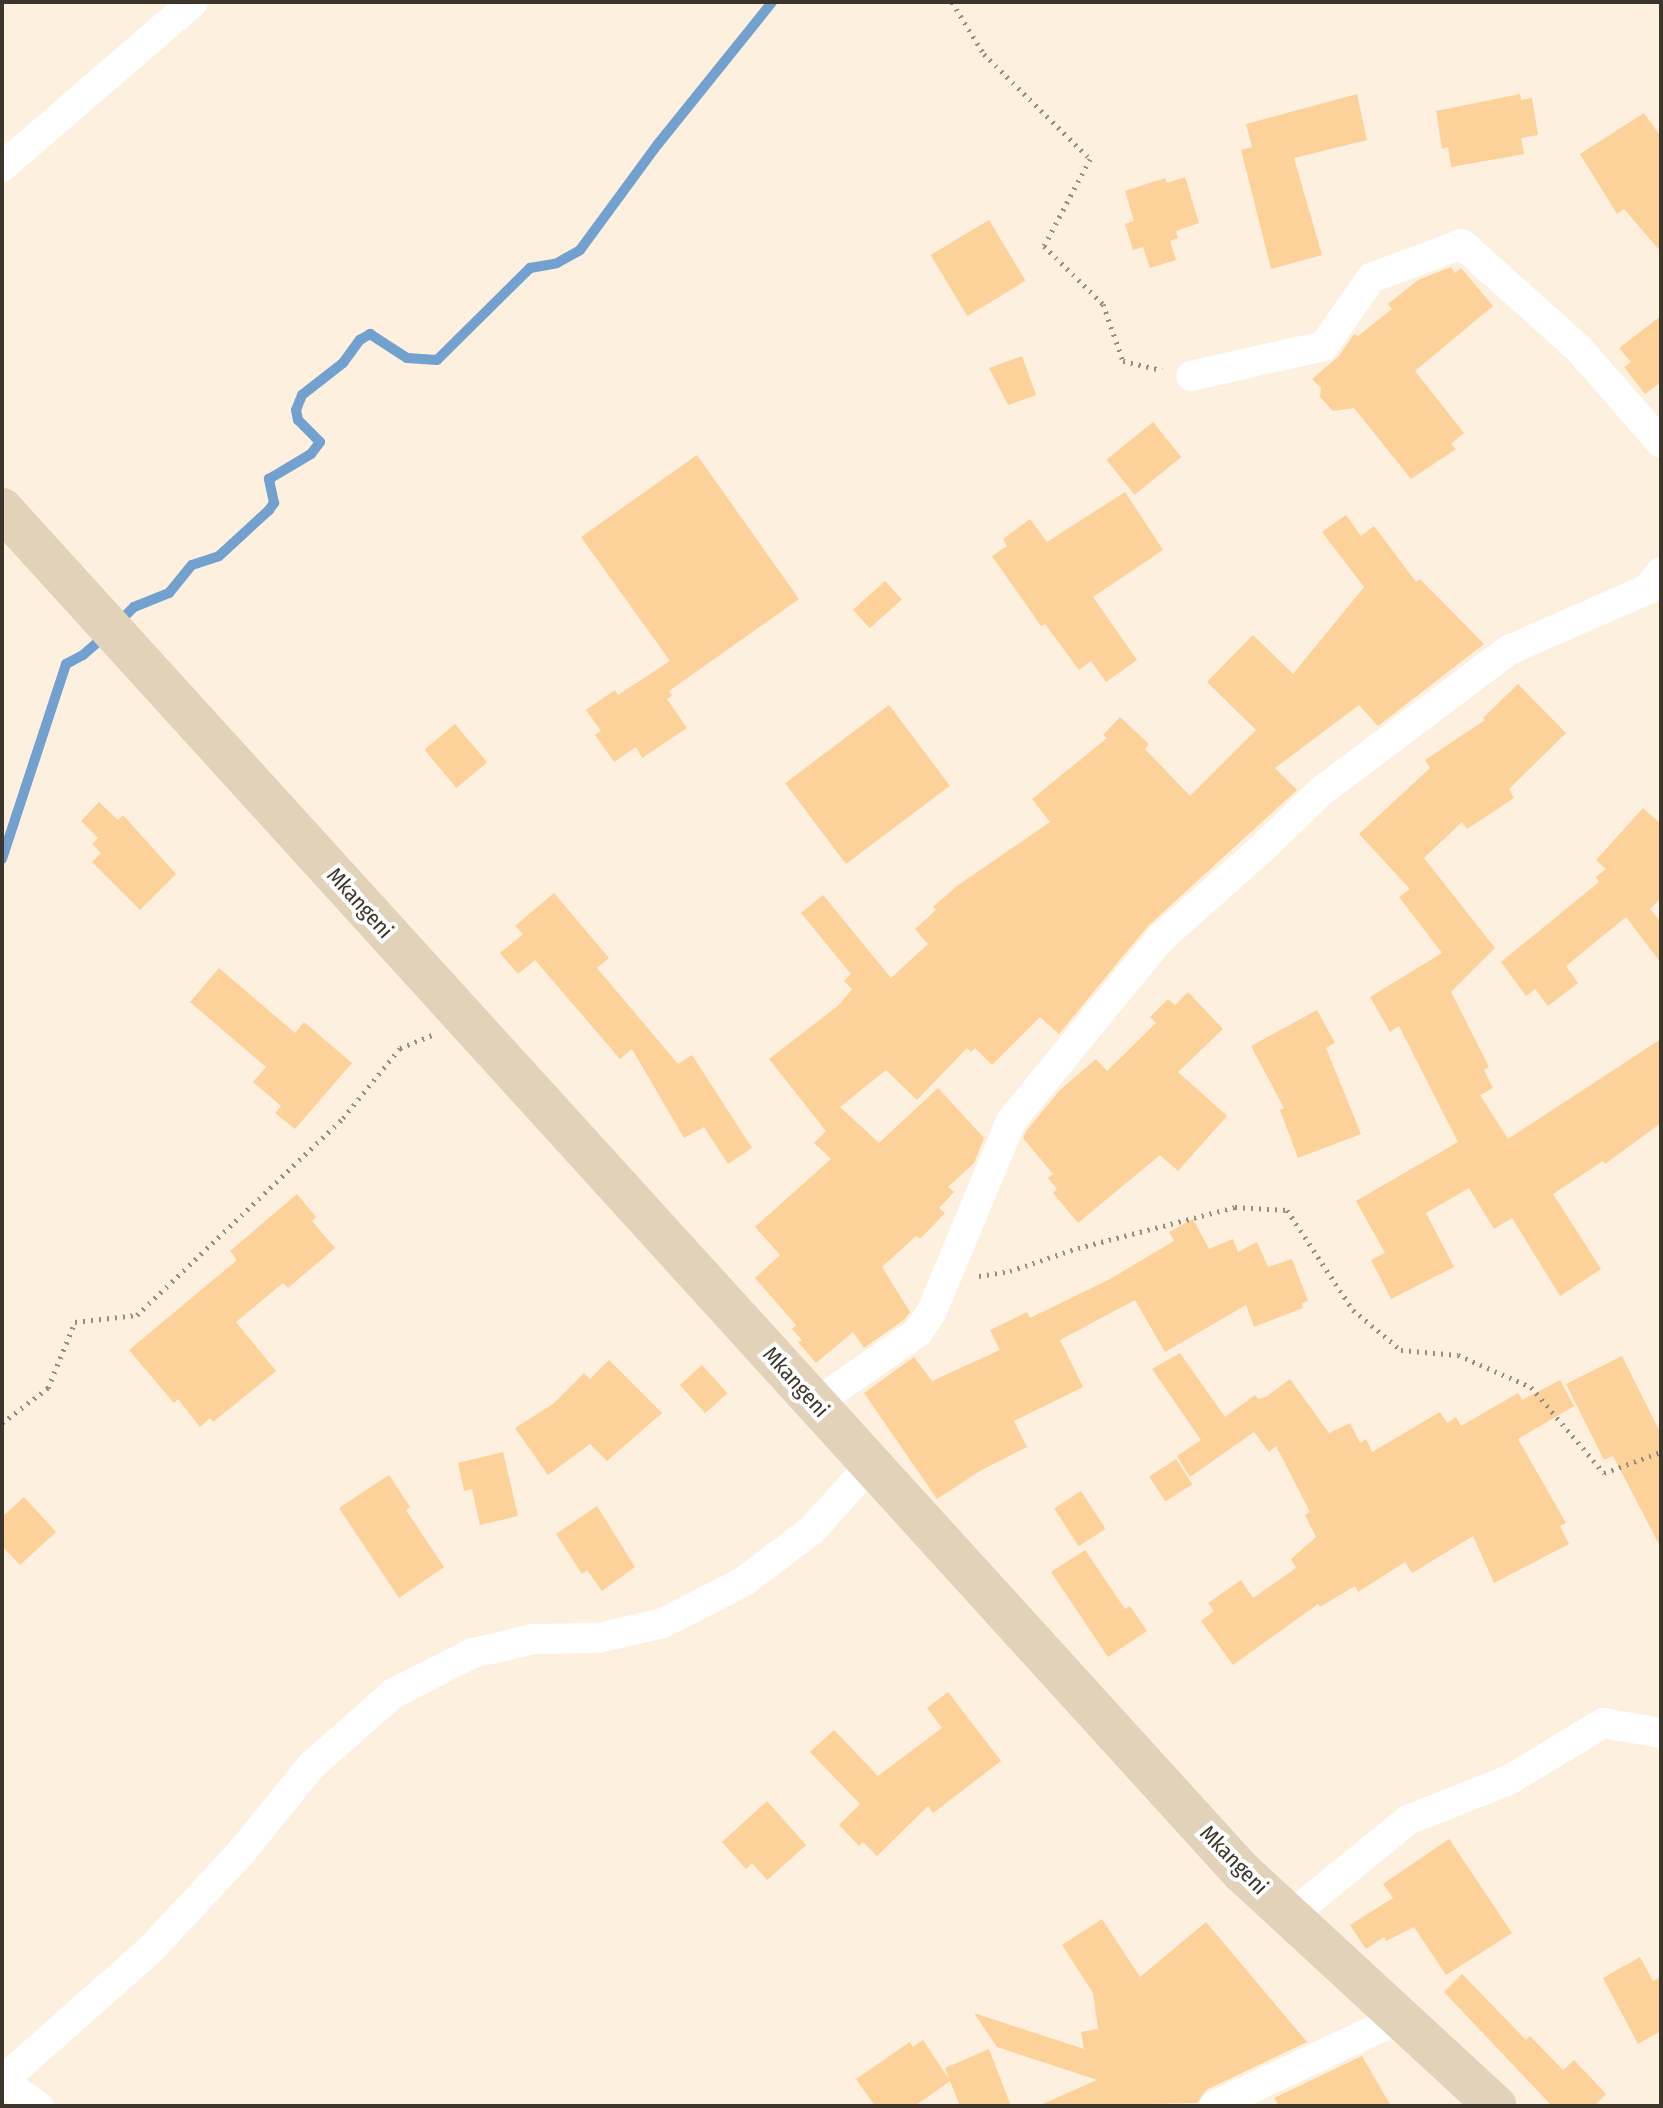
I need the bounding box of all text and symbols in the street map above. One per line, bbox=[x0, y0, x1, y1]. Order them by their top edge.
street label: Mkangeni bbox=[321, 862, 399, 944]
street label: Mkangeni bbox=[757, 1341, 835, 1423]
street label: Mkangeni bbox=[1195, 1820, 1273, 1900]

